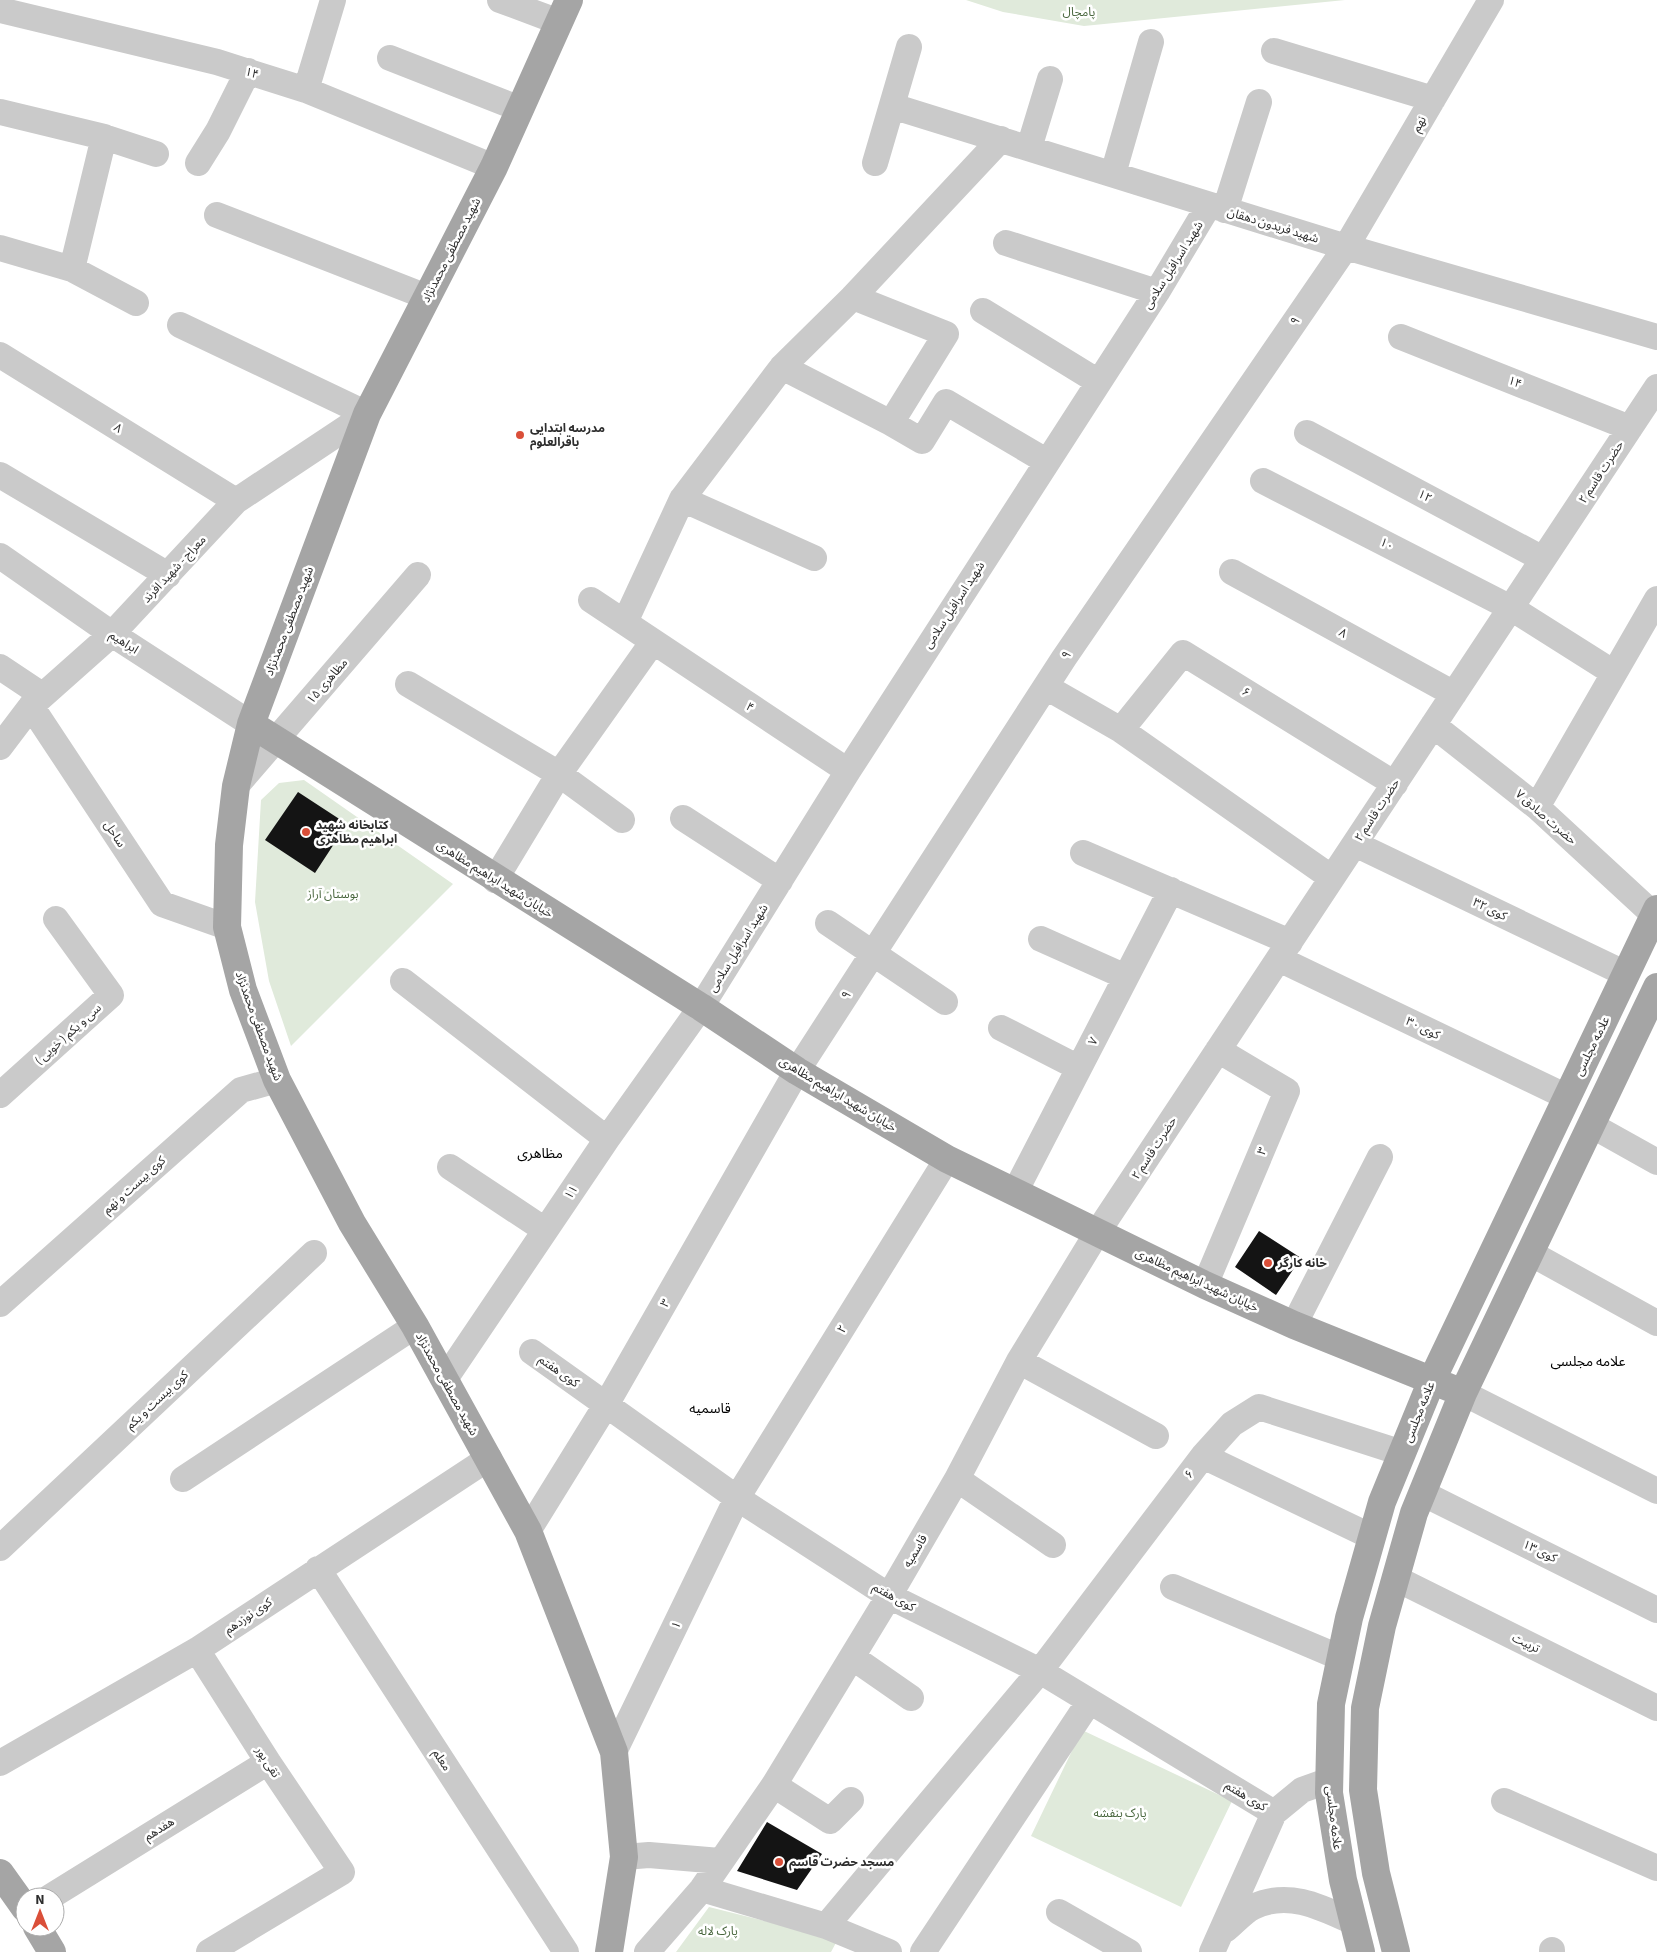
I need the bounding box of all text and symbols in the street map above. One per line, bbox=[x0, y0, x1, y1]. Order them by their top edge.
park label: پامچال bbox=[1063, 4, 1095, 21]
street label: ۱۴ bbox=[243, 63, 261, 84]
street label: نهم bbox=[1408, 113, 1431, 135]
street label: شهید مصطفی محمدنژاد bbox=[418, 195, 485, 306]
street label: شهید فریدون دهقان bbox=[1225, 204, 1321, 247]
street label: شهید اسرافیل سلامی bbox=[1139, 218, 1207, 313]
street label: ۹ bbox=[1286, 314, 1304, 329]
street label: ۱۴ bbox=[1505, 372, 1524, 393]
street label: ۸ bbox=[110, 419, 125, 438]
place label: مدرسه ابتدایی باقرالعلوم bbox=[530, 420, 605, 451]
marker: مدرسه ابتدایی باقرالعلوم bbox=[514, 429, 526, 441]
street label: ۲ حضرت قاسم bbox=[1575, 438, 1628, 507]
street label: ۱۲ bbox=[1415, 486, 1435, 507]
street label: معراج - شهید افرند bbox=[138, 532, 210, 607]
street label: ۱۰ bbox=[1377, 534, 1397, 555]
street label: شهید اسرافیل سلامی bbox=[920, 558, 989, 652]
street label: شهید مصطفی محمدنژاد bbox=[261, 564, 318, 678]
street label: ۸ bbox=[1336, 624, 1350, 643]
street label: ابراهیم bbox=[106, 627, 142, 658]
street label: ۹ bbox=[1057, 648, 1075, 663]
street label: ۱۵ مظاهری bbox=[303, 655, 352, 708]
street label: ۶ bbox=[1238, 683, 1253, 701]
street label: ۴ bbox=[742, 698, 757, 716]
street label: ۲ حضرت قاسم bbox=[1351, 776, 1404, 845]
street label: ۷ حضرت صادق bbox=[1511, 786, 1580, 849]
place label: کتابخانه شهید ابراهیم مظاهری bbox=[316, 817, 397, 848]
street label: ساحل bbox=[100, 818, 130, 851]
marker: کتابخانه شهید ابراهیم مظاهری bbox=[300, 826, 312, 838]
street label: خیابان شهید ابراهیم مظاهری bbox=[433, 837, 556, 922]
park label: بوستان آراز bbox=[306, 886, 359, 903]
street label: کوی ۳۲ bbox=[1470, 894, 1511, 925]
street label: شهید اسرافیل سلامی bbox=[704, 901, 772, 996]
street label: شهید مصطفی محمدنژاد bbox=[231, 969, 286, 1083]
street label: ۹ bbox=[837, 988, 855, 1003]
street label: سی و یکم ( خویی ) bbox=[31, 1000, 105, 1069]
street label: کوی ۳۰ bbox=[1403, 1013, 1444, 1044]
street label: علامه مجلسی bbox=[1571, 1014, 1614, 1079]
street label: ۷ bbox=[1084, 1034, 1103, 1048]
street label: خیابان شهید ابراهیم مظاهری bbox=[776, 1053, 900, 1136]
street label: ۲ حضرت قاسم bbox=[1128, 1114, 1181, 1183]
district label: مظاهری bbox=[517, 1144, 563, 1164]
street label: ۳ bbox=[1253, 1145, 1272, 1158]
street label: کوی بیست و نهم bbox=[99, 1152, 170, 1218]
street label: ۱۱ bbox=[561, 1182, 582, 1203]
street label: خیابان شهید ابراهیم مظاهری bbox=[1132, 1244, 1261, 1316]
place label: خانه کارگر bbox=[1277, 1255, 1327, 1272]
marker: خانه کارگر bbox=[1262, 1257, 1274, 1269]
street label: ۳ bbox=[656, 1296, 675, 1310]
street label: ۲ bbox=[833, 1322, 851, 1337]
street label: شهید مصطفی محمدنژاد bbox=[411, 1330, 482, 1439]
street label: کوی هفتم bbox=[535, 1351, 583, 1392]
district label: علامه مجلسی bbox=[1550, 1352, 1626, 1372]
street label: کوی بیست و یکم bbox=[122, 1366, 193, 1434]
street label: علامه مجلسی bbox=[1400, 1379, 1439, 1445]
district label: قاسمیه bbox=[689, 1399, 731, 1419]
street label: ۶ bbox=[1181, 1466, 1198, 1482]
street label: قاسمیه bbox=[899, 1532, 932, 1571]
street label: کوی ۱۳ bbox=[1520, 1536, 1561, 1567]
street label: کوی هفتم bbox=[869, 1579, 919, 1617]
street label: کوی نوزدهم bbox=[221, 1594, 276, 1639]
street label: ۱ bbox=[667, 1618, 686, 1632]
street label: تربیت bbox=[1509, 1629, 1543, 1658]
street label: تقی پور bbox=[251, 1742, 284, 1782]
street label: معلم bbox=[428, 1746, 455, 1775]
street label: کوی هفتم bbox=[1222, 1777, 1271, 1816]
street label: علامه مجلسی bbox=[1321, 1785, 1346, 1851]
park label: پارک بنفشه bbox=[1093, 1805, 1147, 1822]
street label: هفدهم bbox=[141, 1813, 178, 1845]
place label: مسجد حضرت قاسم bbox=[789, 1854, 894, 1871]
marker: مسجد حضرت قاسم bbox=[773, 1856, 785, 1868]
north arrow bbox=[15, 1887, 65, 1937]
text: N bbox=[35, 1890, 45, 1910]
park label: پارک لاله bbox=[698, 1923, 738, 1940]

